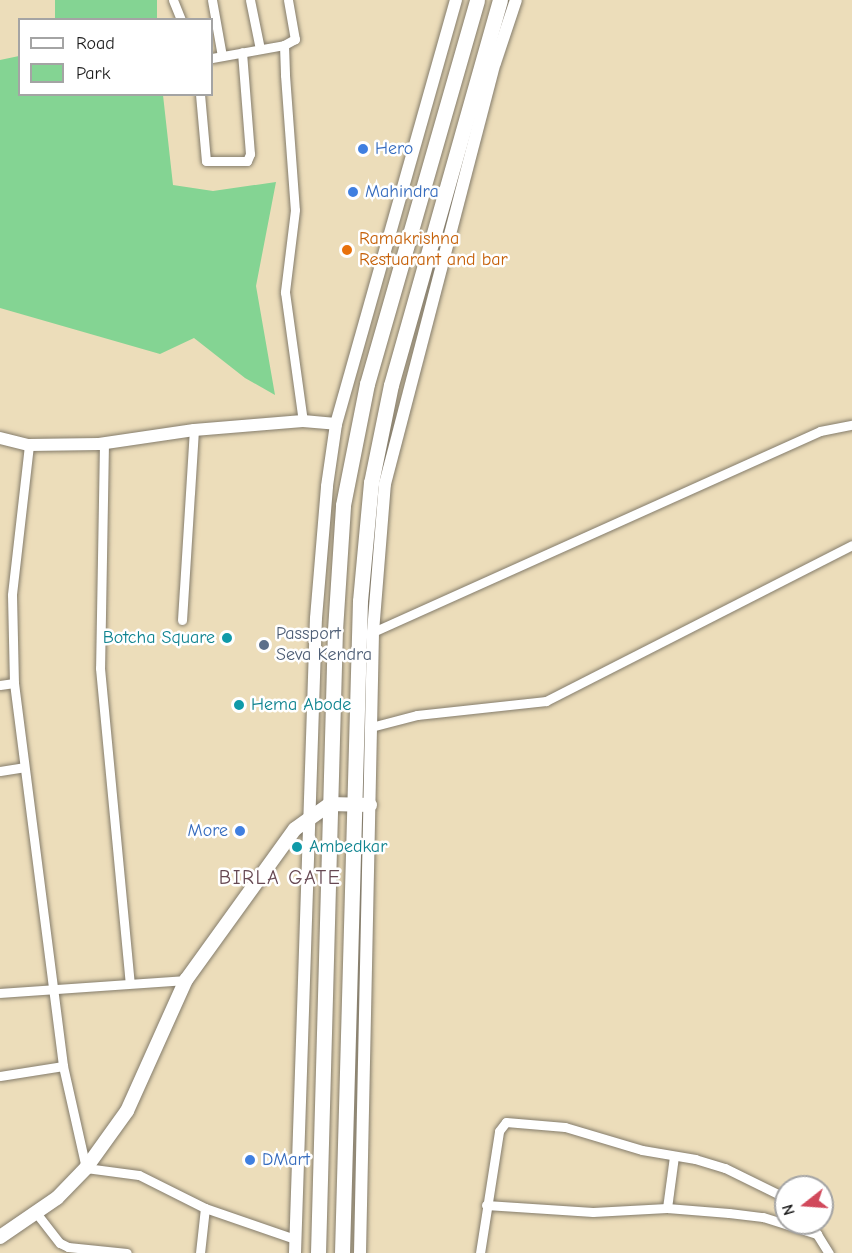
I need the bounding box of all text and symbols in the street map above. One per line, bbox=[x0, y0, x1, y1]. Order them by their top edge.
legend bbox=[18, 18, 213, 96]
text: Road bbox=[76, 33, 115, 54]
text: Park bbox=[76, 63, 110, 84]
place label: Hero bbox=[375, 138, 413, 160]
marker: Hero bbox=[356, 142, 370, 156]
place label: Mahindra bbox=[365, 181, 439, 203]
marker: Mahindra bbox=[346, 185, 360, 199]
place label: Ramakrishna Restuarant and bar bbox=[359, 229, 508, 272]
marker: Ramakrishna Restuarant and bar bbox=[340, 243, 354, 257]
place label: Passport Seva Kendra bbox=[276, 624, 372, 666]
place label: Botcha Square bbox=[103, 627, 215, 649]
marker: Botcha Square bbox=[220, 631, 234, 645]
marker: Passport Seva Kendra bbox=[257, 638, 271, 652]
place label: Hema Abode bbox=[251, 694, 351, 716]
marker: Hema Abode bbox=[232, 698, 246, 712]
place label: More bbox=[188, 820, 228, 842]
marker: More bbox=[233, 824, 247, 838]
place label: Ambedkar bbox=[309, 836, 387, 858]
marker: Ambedkar bbox=[290, 840, 304, 854]
district label: BIRLA GATE bbox=[219, 865, 341, 889]
place label: DMart bbox=[262, 1149, 310, 1171]
marker: DMart bbox=[243, 1153, 257, 1167]
north arrow bbox=[774, 1175, 834, 1235]
text: N bbox=[779, 1202, 799, 1217]

